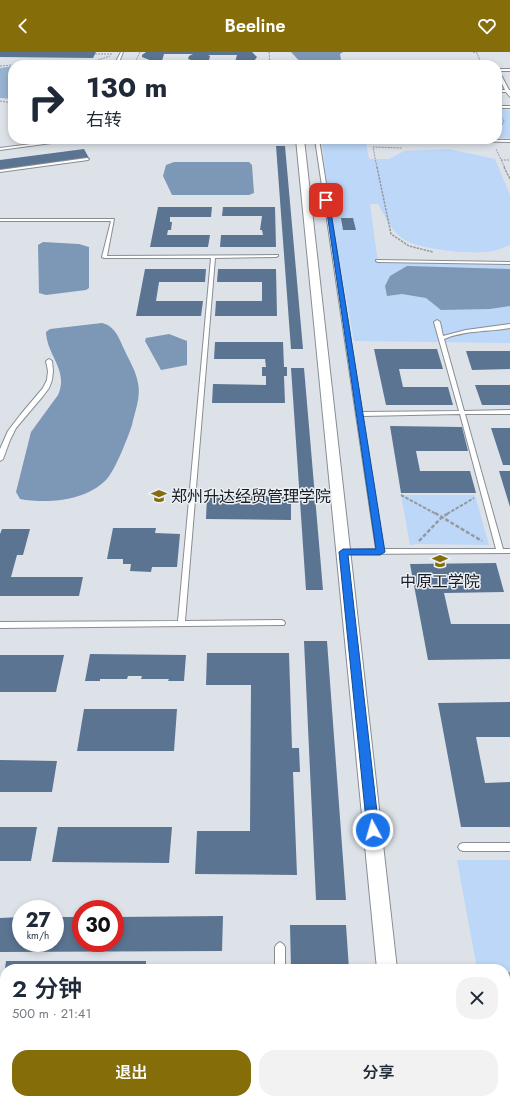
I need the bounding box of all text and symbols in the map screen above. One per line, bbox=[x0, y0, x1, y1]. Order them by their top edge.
text: Beeline bbox=[225, 13, 285, 39]
icon: back bbox=[12, 15, 34, 37]
icon: heart bbox=[476, 15, 498, 37]
text: 130 m bbox=[86, 67, 168, 108]
icon: right bbox=[20, 76, 72, 128]
text: 右转 bbox=[86, 107, 122, 133]
pin bbox=[309, 183, 343, 217]
icon: arrive bbox=[315, 189, 337, 211]
place label: 郑州升达经贸管理学院 bbox=[171, 485, 331, 508]
school or university icon: 郑州升达经贸管理学院 bbox=[150, 487, 168, 505]
school or university icon: 中原工学院 bbox=[431, 552, 449, 570]
place label: 中原工学院 bbox=[400, 570, 480, 593]
position arrow bbox=[352, 809, 394, 851]
speed limit sign: 30 bbox=[72, 900, 124, 952]
text: 27 bbox=[25, 906, 51, 935]
text: km/h bbox=[27, 928, 49, 943]
text: 2 分钟 bbox=[12, 971, 82, 1006]
button: close bbox=[456, 977, 498, 1019]
text: 500 m · 21:41 bbox=[12, 1004, 91, 1023]
button: 退出 bbox=[12, 1050, 251, 1096]
button: 分享 bbox=[259, 1050, 498, 1096]

